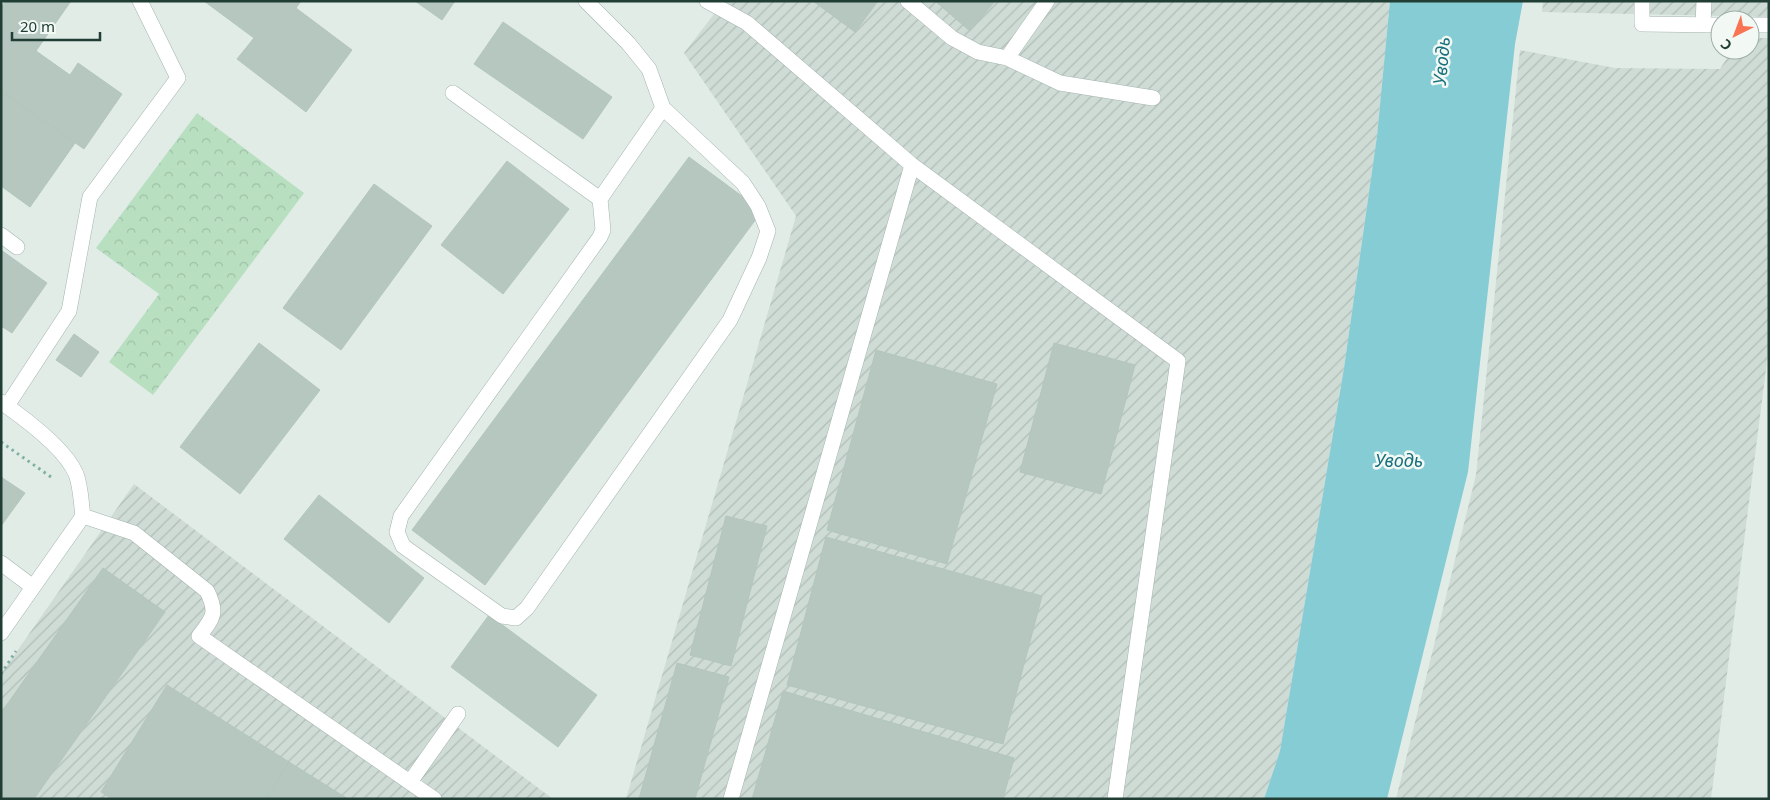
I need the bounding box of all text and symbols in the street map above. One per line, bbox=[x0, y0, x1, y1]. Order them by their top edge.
scale bar bbox=[12, 10, 100, 42]
north arrow bbox=[1710, 10, 1760, 60]
text: 20 m bbox=[20, 16, 55, 36]
text: С bbox=[1716, 35, 1736, 55]
water label: Уводь bbox=[1427, 36, 1455, 86]
water label: Уводь bbox=[1375, 448, 1423, 472]

